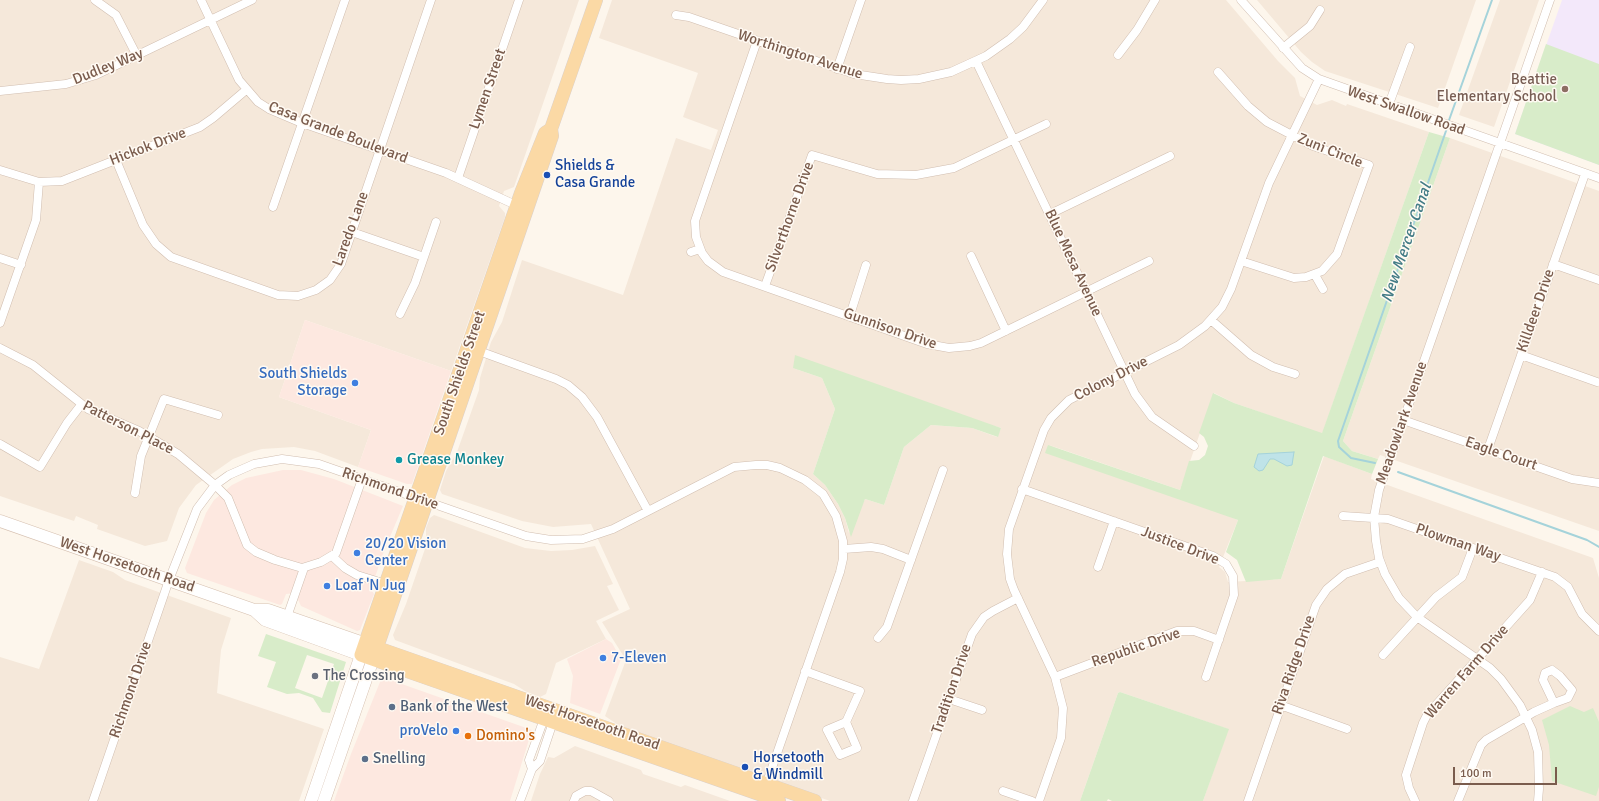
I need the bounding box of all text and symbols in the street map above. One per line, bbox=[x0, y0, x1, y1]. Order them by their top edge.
street label: Worthington Avenue bbox=[735, 26, 865, 84]
street label: Dudley Way bbox=[70, 45, 146, 89]
street label: Lymen Street bbox=[466, 46, 510, 132]
place label: Beattie Elementary School bbox=[1436, 71, 1557, 106]
street label: West Swallow Road bbox=[1345, 82, 1467, 140]
marker: Beattie Elementary School bbox=[1560, 84, 1570, 94]
street label: Casa Grande Boulevard bbox=[266, 98, 410, 168]
street label: Hickok Drive bbox=[107, 124, 189, 170]
street label: Zuni Circle bbox=[1295, 130, 1365, 172]
place label: Shields & Casa Grande bbox=[555, 157, 635, 192]
street label: Silverthorne Drive bbox=[762, 159, 818, 275]
marker: Shields & Casa Grande bbox=[542, 170, 552, 180]
water label: New Mercer Canal bbox=[1378, 181, 1436, 305]
street label: Laredo Lane bbox=[329, 189, 373, 269]
street label: Blue Mesa Avenue bbox=[1040, 206, 1106, 320]
street label: Killdeer Drive bbox=[1513, 267, 1559, 355]
street label: Gunnison Drive bbox=[841, 305, 939, 353]
street label: South Shields Street bbox=[430, 308, 490, 438]
street label: Colony Drive bbox=[1071, 353, 1151, 405]
street label: Meadowlark Avenue bbox=[1373, 359, 1431, 487]
place label: South Shields Storage bbox=[259, 365, 347, 400]
marker: South Shields Storage bbox=[350, 378, 360, 388]
street label: Patterson Place bbox=[79, 397, 177, 459]
street label: Eagle Court bbox=[1463, 433, 1539, 475]
place label: Grease Monkey bbox=[407, 451, 504, 469]
marker: Grease Monkey bbox=[394, 455, 404, 465]
street label: Richmond Drive bbox=[339, 464, 441, 514]
street label: Plowman Way bbox=[1413, 520, 1503, 566]
street label: Justice Drive bbox=[1138, 523, 1222, 569]
street label: West Horsetooth Road bbox=[57, 533, 197, 597]
place label: 20/20 Vision Center bbox=[365, 535, 446, 570]
marker: 20/20 Vision Center bbox=[352, 548, 362, 558]
place label: Loaf 'N Jug bbox=[335, 577, 406, 595]
marker: Loaf 'N Jug bbox=[322, 581, 332, 591]
street label: Riva Ridge Drive bbox=[1269, 613, 1319, 717]
street label: Warren Farm Drive bbox=[1421, 621, 1513, 723]
street label: Republic Drive bbox=[1089, 624, 1183, 672]
street label: Richmond Drive bbox=[106, 639, 156, 741]
street label: Tradition Drive bbox=[928, 642, 976, 736]
place label: 7-Eleven bbox=[611, 649, 667, 667]
marker: 7-Eleven bbox=[598, 653, 608, 663]
place label: The Crossing bbox=[323, 667, 405, 685]
marker: The Crossing bbox=[310, 671, 320, 681]
street label: West Horsetooth Road bbox=[522, 691, 662, 755]
place label: Bank of the West bbox=[400, 698, 507, 716]
marker: Bank of the West bbox=[387, 702, 397, 712]
place label: proVelo bbox=[400, 722, 448, 740]
marker: proVelo bbox=[451, 726, 461, 736]
place label: Domino's bbox=[476, 727, 535, 745]
marker: Domino's bbox=[463, 731, 473, 741]
place label: Horsetooth & Windmill bbox=[753, 749, 825, 784]
place label: Snelling bbox=[373, 750, 426, 768]
marker: Snelling bbox=[360, 754, 370, 764]
scale bar bbox=[1455, 759, 1559, 785]
marker: Horsetooth & Windmill bbox=[740, 762, 750, 772]
text: 100 m bbox=[1460, 766, 1492, 781]

